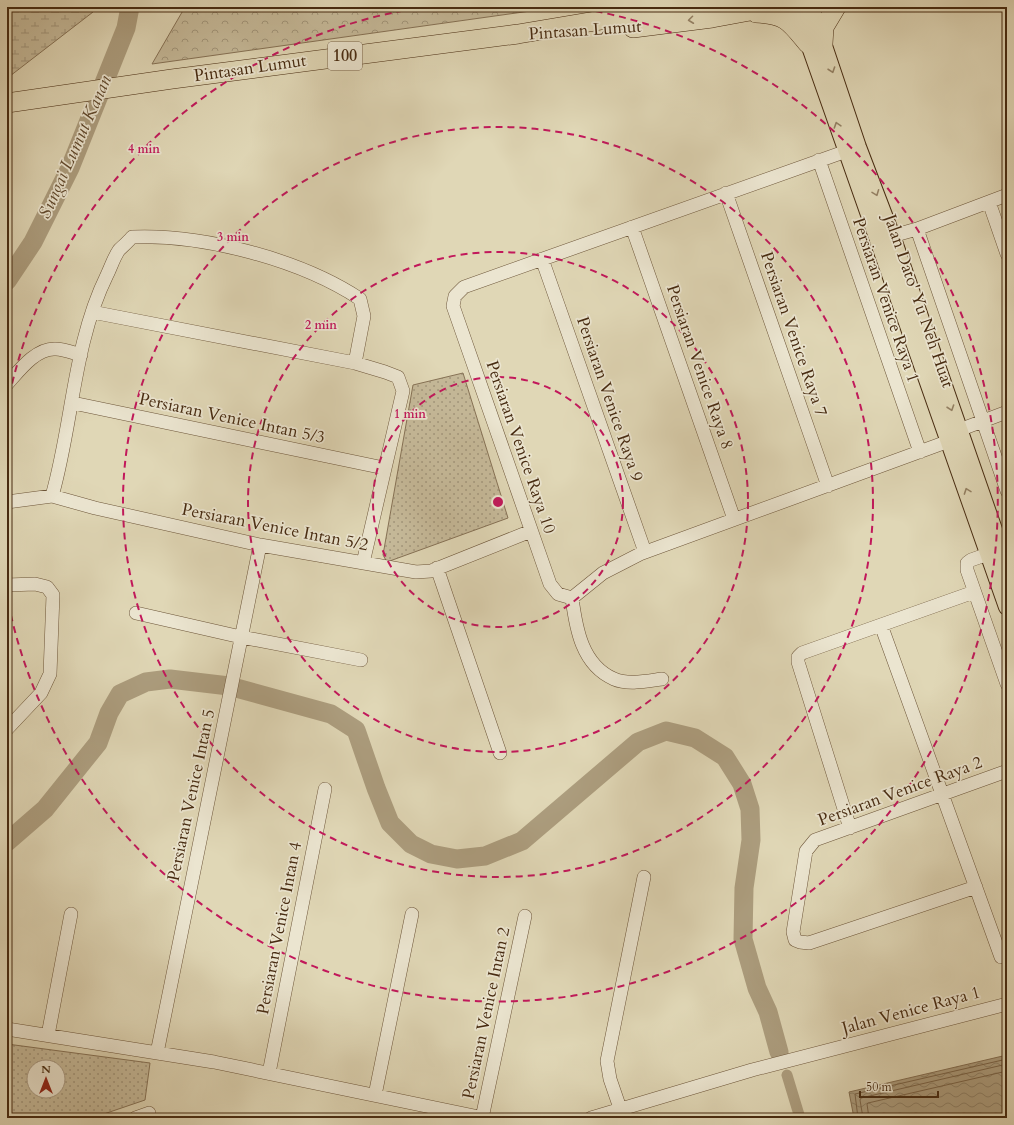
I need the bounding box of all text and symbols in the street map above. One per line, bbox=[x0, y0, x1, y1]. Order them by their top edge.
street label: Pintasan Lumut bbox=[528, 15, 643, 45]
one-way arrow bbox=[688, 15, 694, 24]
road number: 100 bbox=[328, 42, 362, 70]
street label: Pintasan Lumut bbox=[192, 49, 308, 87]
one-way arrow bbox=[828, 67, 836, 74]
water label: Sungai Lumut Kanan bbox=[32, 71, 118, 223]
one-way arrow bbox=[833, 122, 841, 129]
text: 4 min bbox=[128, 141, 160, 157]
one-way arrow bbox=[871, 189, 879, 196]
street label: Jalan Dato' Yu Neh Huat bbox=[878, 208, 960, 391]
street label: Persiaran Venice Raya 1 bbox=[847, 214, 925, 386]
text: 3 min bbox=[217, 229, 249, 245]
street label: Persiaran Venice Raya 7 bbox=[755, 248, 833, 420]
street label: Persiaran Venice Raya 8 bbox=[661, 281, 739, 453]
street label: Persiaran Venice Raya 9 bbox=[571, 313, 649, 485]
text: 2 min bbox=[305, 317, 337, 333]
street label: Persiaran Venice Raya 10 bbox=[481, 357, 562, 537]
street label: Persiaran Venice Intan 5/3 bbox=[137, 387, 327, 449]
one-way arrow bbox=[947, 404, 955, 411]
text: 1 min bbox=[394, 406, 426, 422]
one-way arrow bbox=[963, 488, 971, 495]
centre of rings bbox=[491, 495, 505, 509]
street label: Persiaran Venice Intan 5/2 bbox=[180, 498, 371, 556]
street label: Persiaran Venice Intan 5 bbox=[162, 707, 220, 883]
street label: Persiaran Venice Raya 2 bbox=[815, 751, 985, 831]
street label: Persiaran Venice Intan 4 bbox=[251, 839, 307, 1016]
street label: Persiaran Venice Intan 2 bbox=[457, 925, 516, 1101]
street label: Jalan Venice Raya 1 bbox=[836, 980, 983, 1040]
north arrow bbox=[26, 1059, 66, 1099]
text: N bbox=[41, 1062, 51, 1077]
scale bar bbox=[860, 1073, 938, 1099]
text: 50 m bbox=[866, 1079, 893, 1095]

